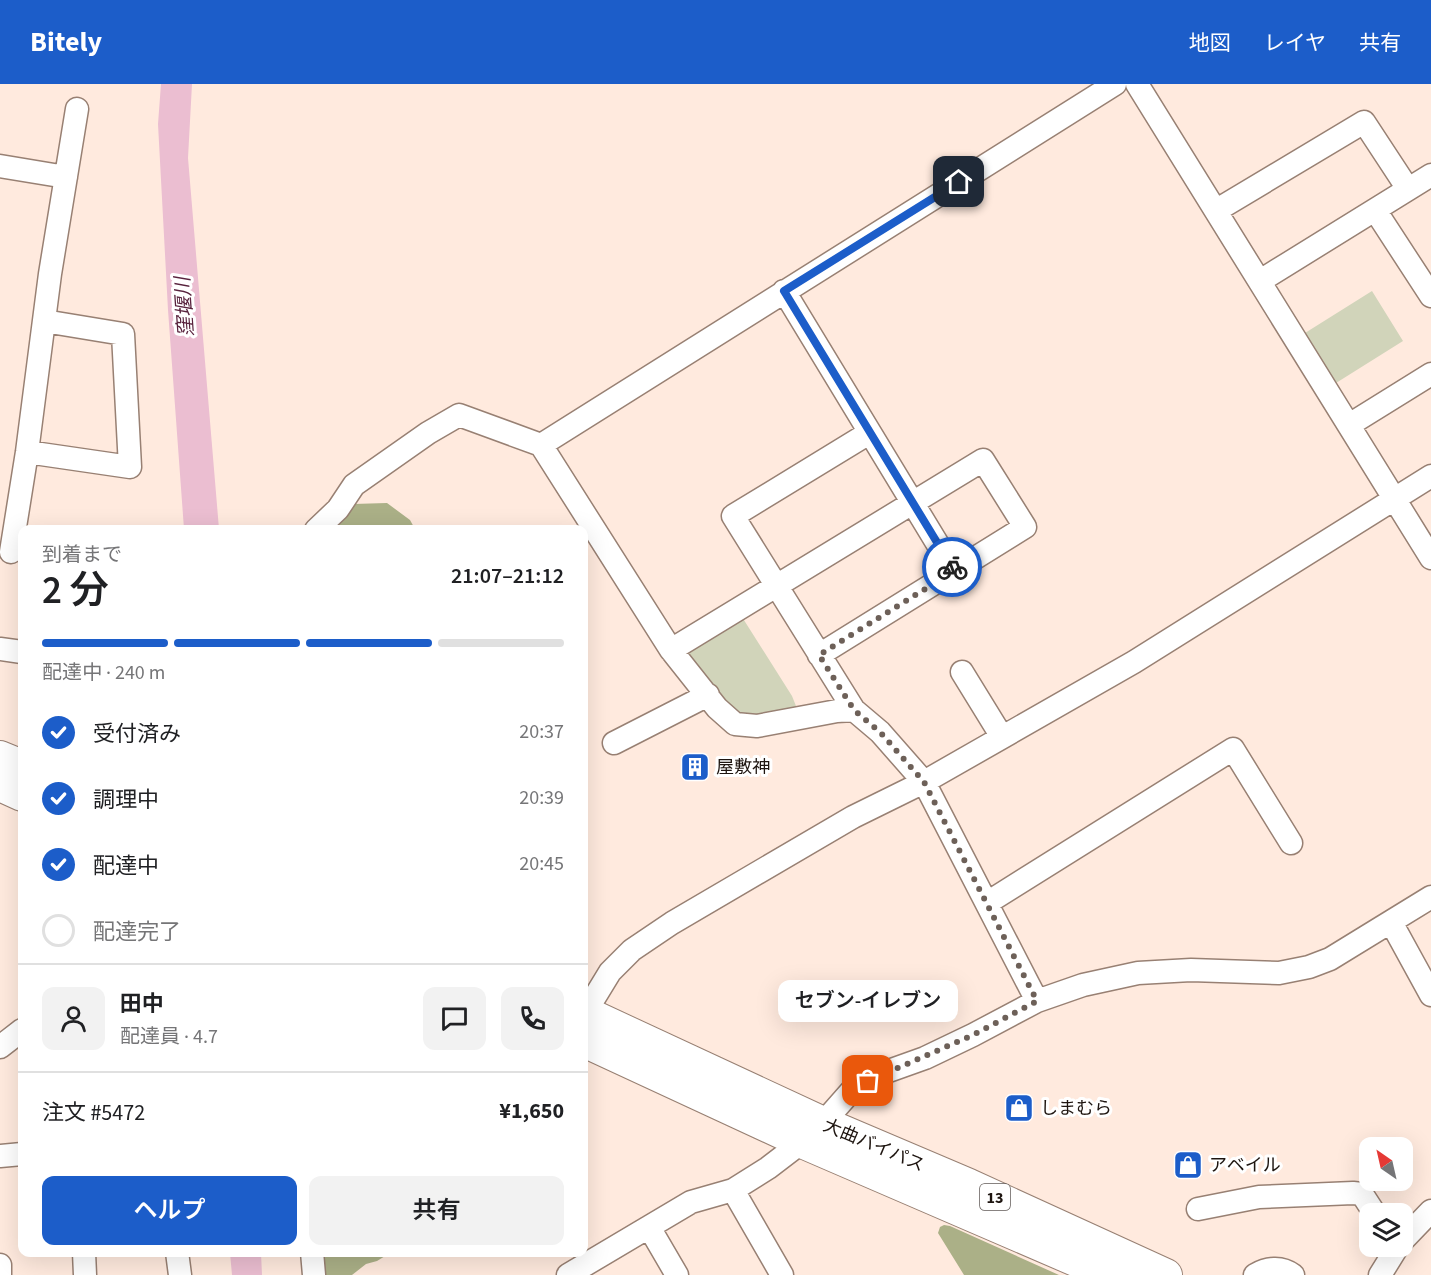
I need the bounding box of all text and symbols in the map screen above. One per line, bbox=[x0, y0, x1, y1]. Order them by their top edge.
text: Bitely bbox=[30, 22, 102, 62]
text: 地図 bbox=[1189, 28, 1231, 58]
text: レイヤ bbox=[1264, 28, 1326, 58]
text: 共有 bbox=[1359, 28, 1401, 58]
pin bbox=[933, 156, 984, 207]
icon: home bbox=[942, 165, 975, 198]
water label: 窪堰川 bbox=[169, 274, 201, 338]
courier bbox=[922, 537, 982, 597]
text: 到着まで bbox=[42, 541, 122, 569]
icon: bike bbox=[936, 551, 969, 584]
text: 21:07–21:12 bbox=[451, 560, 564, 592]
text: 2 分 bbox=[42, 563, 109, 619]
text: 配達中 · 240 m bbox=[42, 659, 165, 687]
icon: check bbox=[42, 716, 75, 749]
text: 受付済み bbox=[93, 718, 181, 750]
text: 20:37 bbox=[519, 718, 564, 746]
building icon: 屋敷神 bbox=[679, 751, 711, 783]
place label: 屋敷神 bbox=[716, 755, 770, 780]
icon: check bbox=[42, 782, 75, 815]
text: 調理中 bbox=[93, 784, 159, 816]
text: 20:39 bbox=[519, 784, 564, 812]
icon: check bbox=[42, 848, 75, 881]
text: 配達中 bbox=[93, 850, 159, 882]
text: 20:45 bbox=[519, 850, 564, 878]
text: 配達完了 bbox=[93, 916, 181, 948]
callout: セブン-イレブン bbox=[778, 979, 958, 1021]
button: person bbox=[42, 987, 105, 1050]
button: chat bbox=[423, 987, 486, 1050]
button: phone bbox=[501, 987, 564, 1050]
text: セブン-イレブン bbox=[795, 987, 941, 1015]
text: 田中 bbox=[120, 988, 164, 1020]
text: 配達員 · 4.7 bbox=[120, 1023, 218, 1051]
pin bbox=[842, 1055, 893, 1106]
icon: bag bbox=[851, 1064, 884, 1097]
shop icon: しまむら bbox=[1003, 1092, 1035, 1124]
text: ¥1,650 bbox=[499, 1095, 564, 1127]
place label: しまむら bbox=[1040, 1096, 1112, 1121]
text: 注文 #5472 bbox=[42, 1097, 145, 1129]
street label: 大曲バイパス bbox=[819, 1113, 928, 1178]
north arrow bbox=[1359, 1137, 1413, 1191]
map controls bbox=[1359, 1137, 1413, 1257]
shop icon: アベイル bbox=[1172, 1149, 1204, 1181]
place label: アベイル bbox=[1209, 1153, 1281, 1178]
button: ヘルプ bbox=[42, 1176, 297, 1245]
button: 共有 bbox=[309, 1176, 564, 1245]
road number: 13 bbox=[980, 1184, 1010, 1210]
button: layers bbox=[1359, 1203, 1413, 1257]

